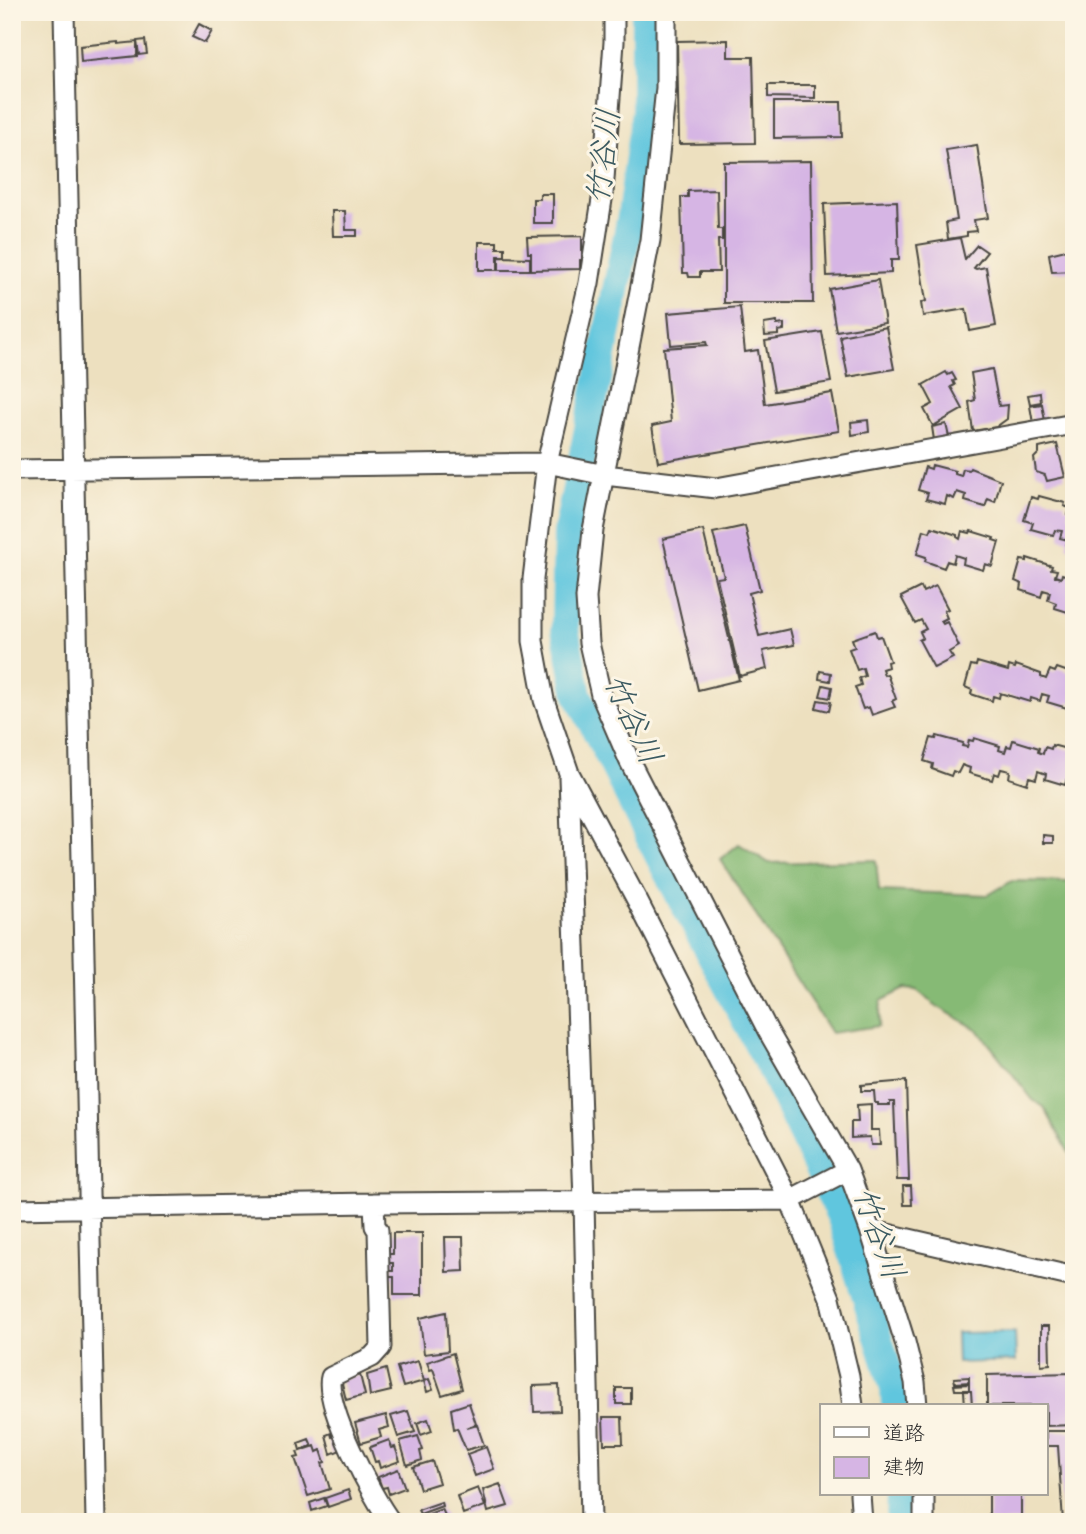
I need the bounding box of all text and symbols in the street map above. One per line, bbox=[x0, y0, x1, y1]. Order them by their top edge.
water label: 竹谷川 bbox=[577, 106, 629, 206]
water label: 竹谷川 bbox=[594, 667, 672, 771]
water label: 竹谷川 bbox=[843, 1181, 915, 1285]
legend bbox=[820, 1404, 1048, 1496]
text: 道路 bbox=[883, 1420, 925, 1446]
text: 建物 bbox=[883, 1454, 925, 1480]

